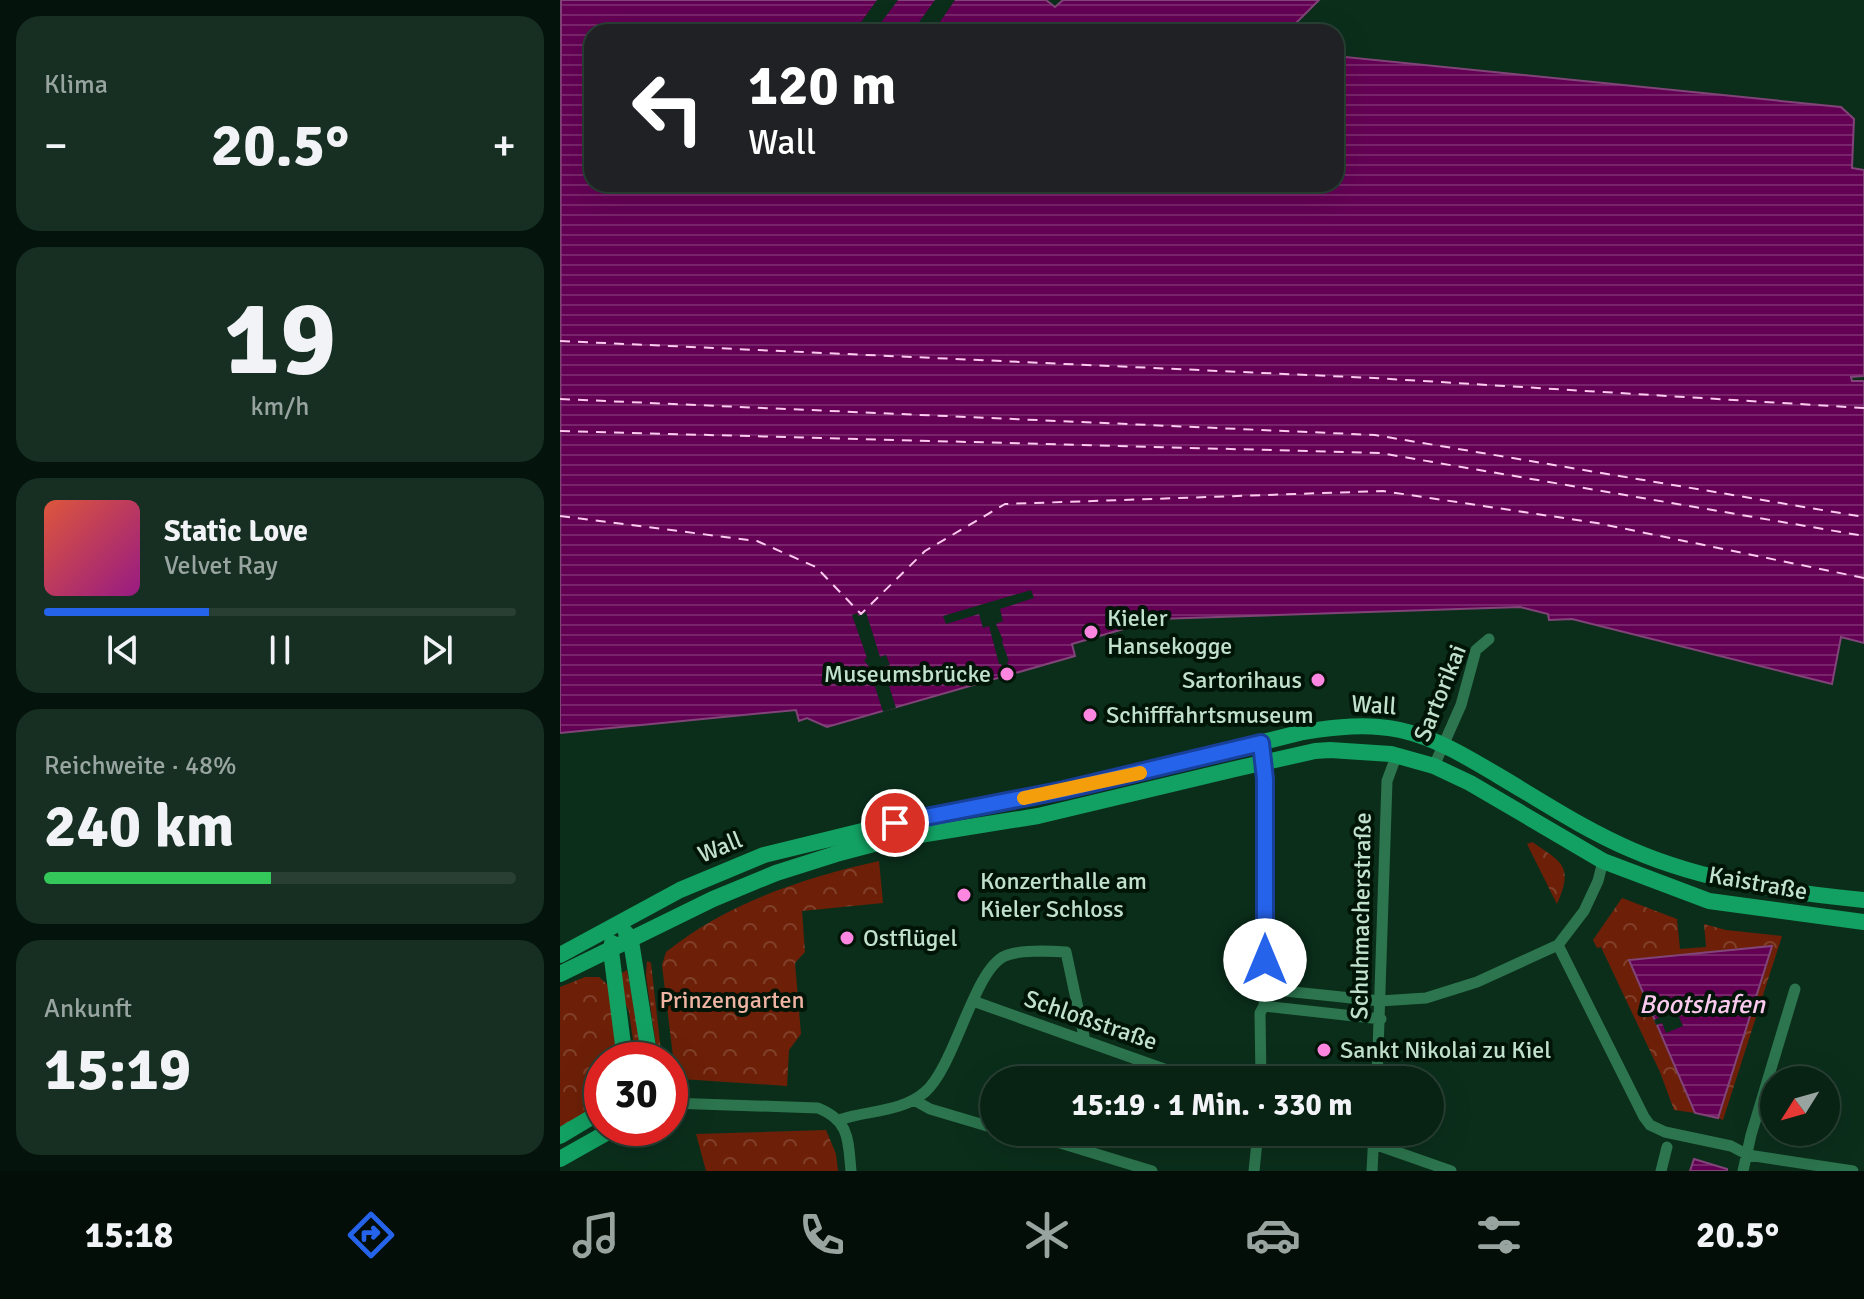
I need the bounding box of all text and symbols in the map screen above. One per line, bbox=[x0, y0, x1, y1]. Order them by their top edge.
text: 120 m bbox=[748, 51, 896, 120]
icon: left bbox=[616, 56, 720, 160]
text: Klima bbox=[44, 69, 108, 101]
text: 20.5° bbox=[211, 109, 349, 183]
text: − bbox=[44, 119, 68, 173]
text: + bbox=[492, 119, 516, 173]
text: Wall bbox=[748, 120, 816, 165]
text: 19 bbox=[224, 275, 336, 403]
text: km/h bbox=[251, 391, 309, 423]
text: Static Love bbox=[164, 513, 308, 550]
text: Velvet Ray bbox=[164, 550, 278, 582]
place label: Kieler Hansekogge bbox=[1107, 603, 1232, 661]
marker: Kieler Hansekogge bbox=[1082, 623, 1100, 641]
icon: previous bbox=[101, 628, 145, 672]
icon: pause bbox=[258, 628, 302, 672]
icon: next bbox=[415, 628, 459, 672]
street label: Sartorikai bbox=[1407, 640, 1473, 746]
place label: Museumsbrücke bbox=[824, 659, 991, 689]
marker: Museumsbrücke bbox=[998, 665, 1016, 683]
place label: Sartorihaus bbox=[1182, 665, 1302, 695]
marker: Sartorihaus bbox=[1309, 671, 1327, 689]
street label: Wall bbox=[1350, 688, 1398, 722]
place label: Schifffahrtsmuseum bbox=[1106, 700, 1314, 730]
marker: Schifffahrtsmuseum bbox=[1081, 706, 1099, 724]
text: Reichweite · 48% bbox=[44, 750, 237, 782]
pin bbox=[861, 789, 929, 857]
text: 240 km bbox=[44, 790, 234, 864]
icon: arrive bbox=[873, 801, 917, 845]
street label: Schuhmacherstraße bbox=[1344, 812, 1378, 1020]
street label: Wall bbox=[693, 825, 747, 869]
street label: Kaistraße bbox=[1706, 860, 1810, 906]
place label: Konzerthalle am Kieler Schloss bbox=[980, 866, 1147, 924]
marker: Konzerthalle am Kieler Schloss bbox=[955, 886, 973, 904]
position arrow bbox=[1223, 918, 1307, 1002]
place label: Ostflügel bbox=[863, 923, 958, 953]
marker: Ostflügel bbox=[838, 929, 856, 947]
street label: Schloßstraße bbox=[1021, 983, 1161, 1057]
park label: Prinzengarten bbox=[659, 985, 805, 1015]
water label: Bootshafen bbox=[1639, 989, 1766, 1021]
text: Ankunft bbox=[44, 993, 132, 1025]
text: 15:19 bbox=[44, 1033, 191, 1107]
place label: Sankt Nikolai zu Kiel bbox=[1340, 1035, 1551, 1065]
marker: Sankt Nikolai zu Kiel bbox=[1315, 1041, 1333, 1059]
speed limit sign: 30 bbox=[584, 1042, 688, 1146]
north arrow bbox=[1760, 1066, 1840, 1146]
map controls bbox=[1760, 1066, 1840, 1146]
text: 15:19 · 1 Min. · 330 m bbox=[1071, 1087, 1353, 1124]
icon: directions bbox=[343, 1207, 399, 1263]
icon: music bbox=[568, 1207, 624, 1263]
icon: phone bbox=[794, 1207, 850, 1263]
icon: climate bbox=[1019, 1207, 1075, 1263]
icon: car bbox=[1245, 1207, 1301, 1263]
icon: filters bbox=[1471, 1207, 1527, 1263]
text: 15:18 bbox=[85, 1213, 173, 1258]
text: 20.5° bbox=[1696, 1213, 1779, 1258]

